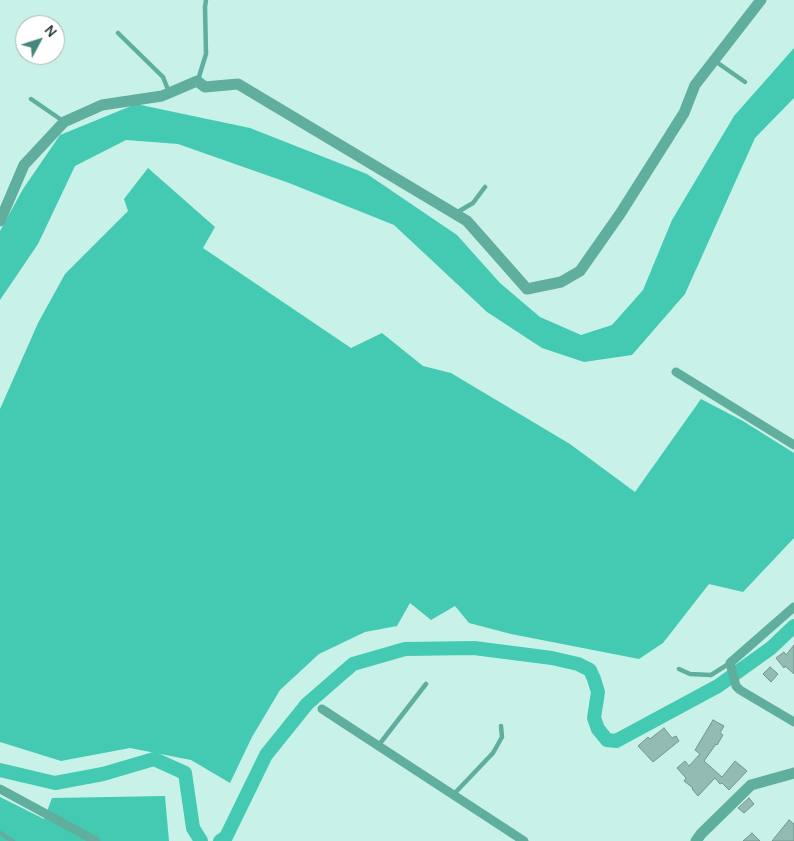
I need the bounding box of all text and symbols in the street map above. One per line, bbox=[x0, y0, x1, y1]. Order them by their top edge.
north arrow bbox=[15, 15, 65, 65]
text: N bbox=[41, 21, 62, 41]

